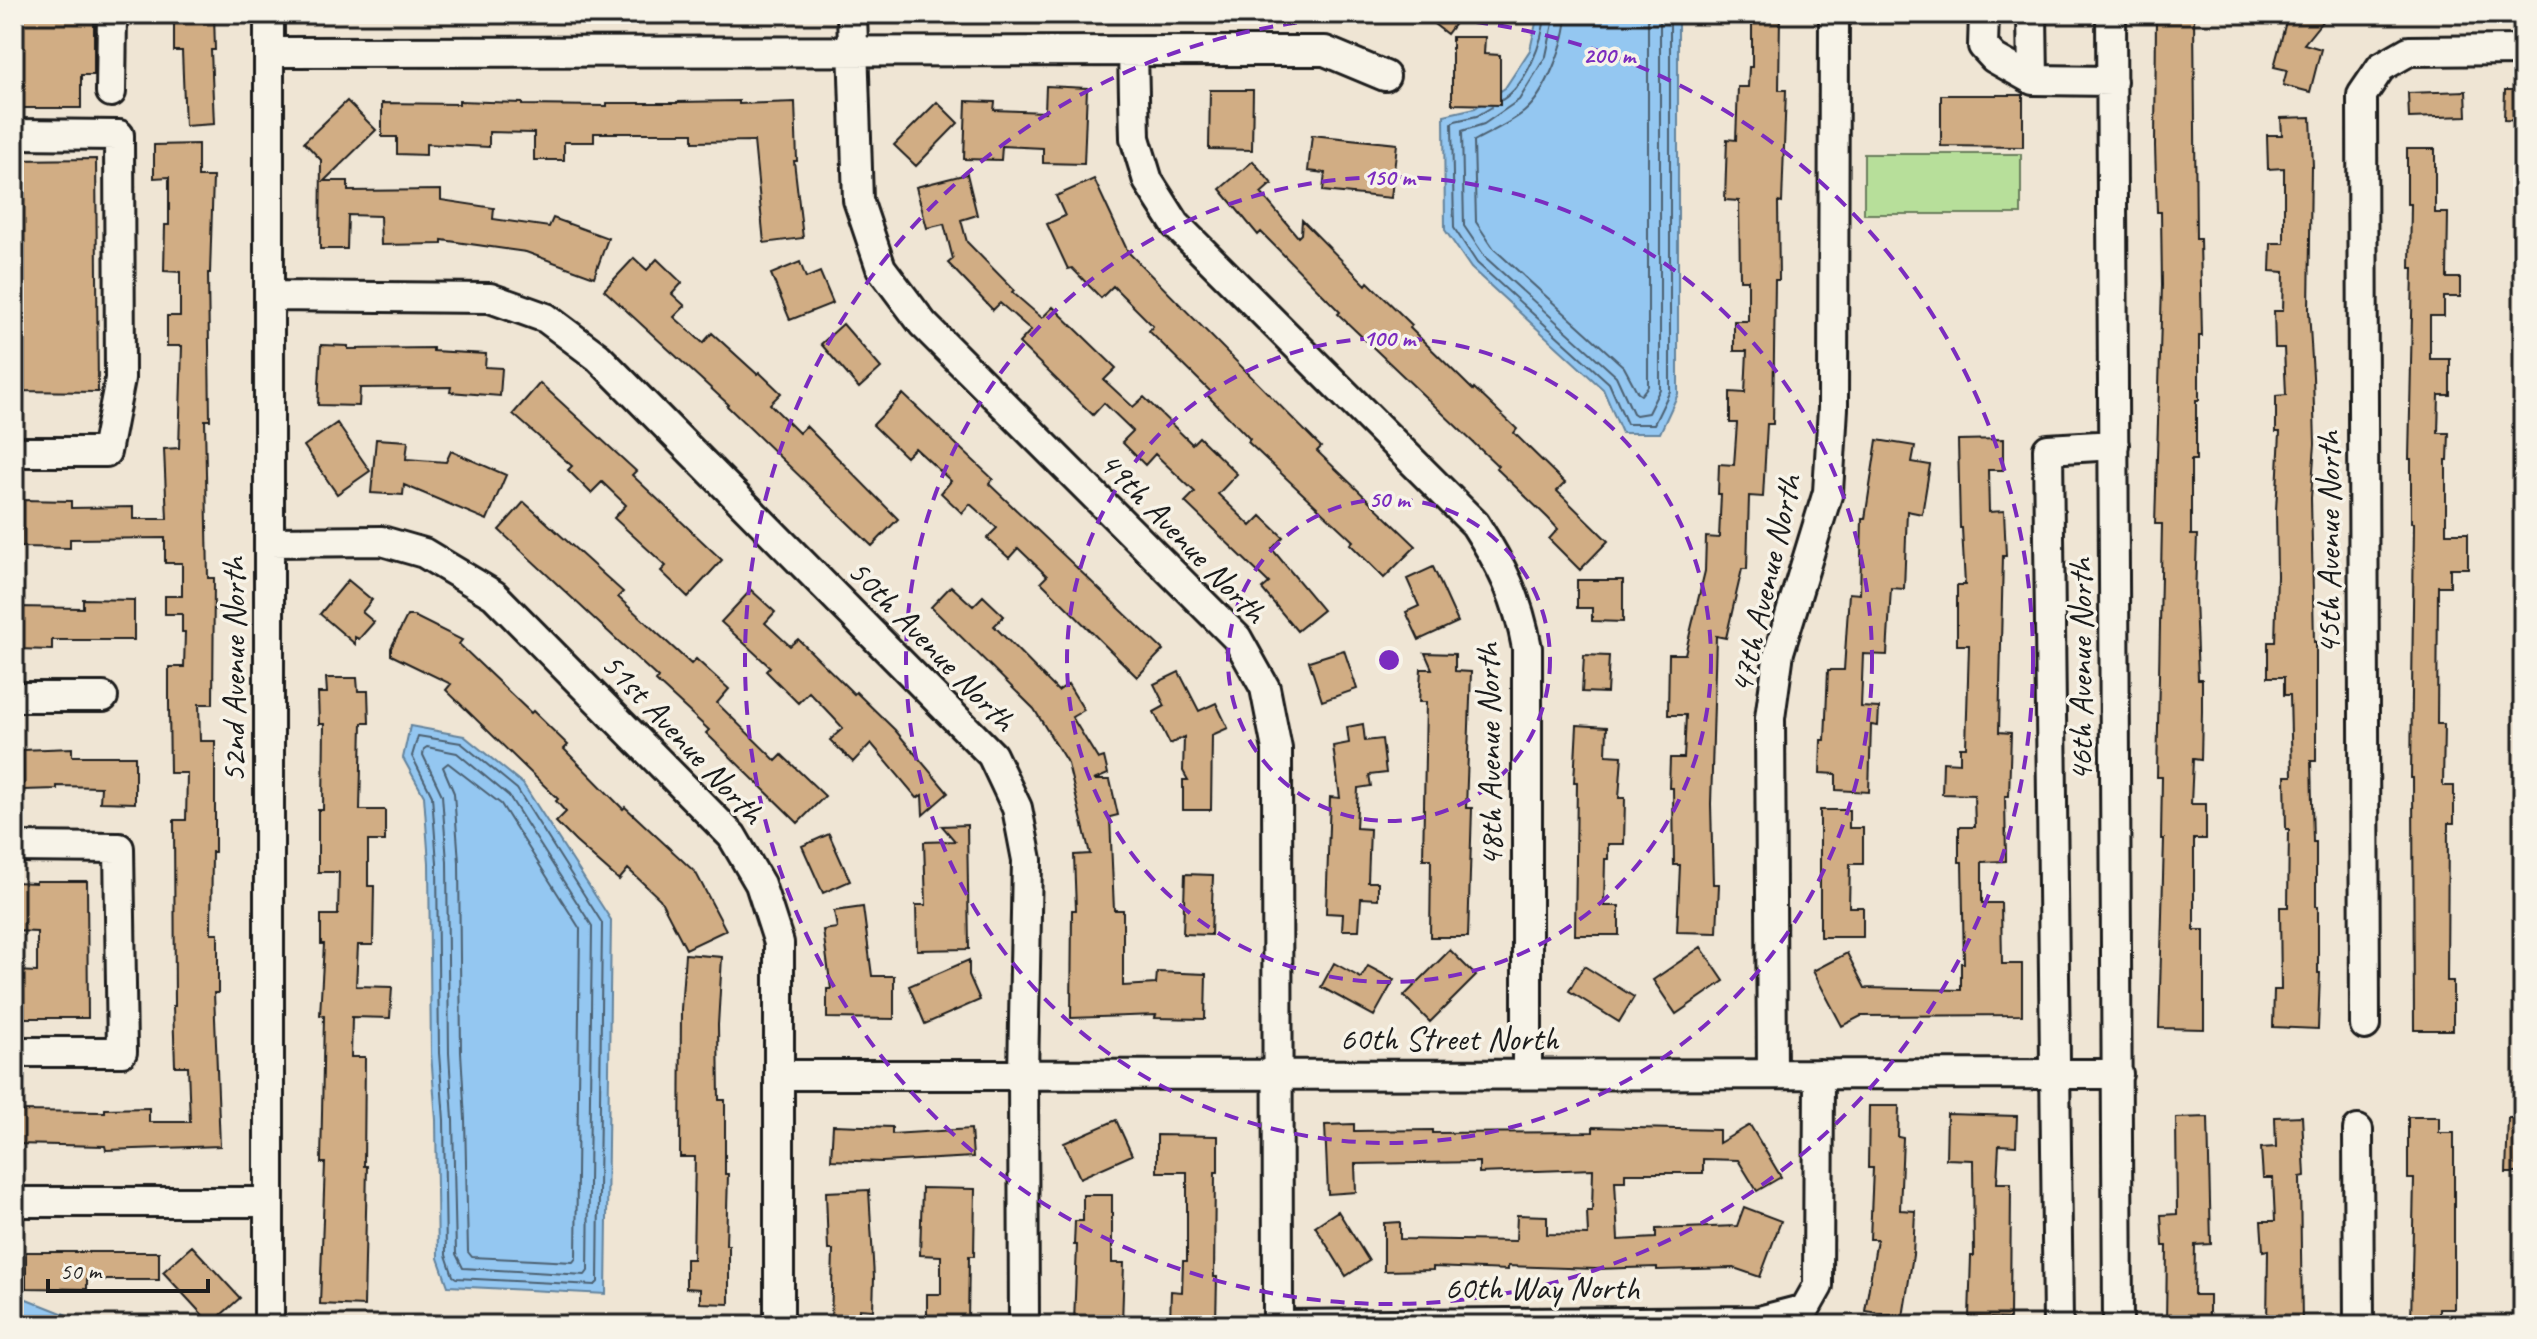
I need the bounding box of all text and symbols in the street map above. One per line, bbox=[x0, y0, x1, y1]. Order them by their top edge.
text: 200 m bbox=[1583, 40, 1637, 70]
text: 150 m bbox=[1363, 162, 1417, 192]
text: 100 m bbox=[1363, 323, 1417, 353]
street label: 45th Avenue North bbox=[2307, 429, 2350, 655]
street label: 49th Avenue North bbox=[1090, 442, 1278, 634]
street label: 47th Avenue North bbox=[1719, 468, 1812, 698]
text: 50 m bbox=[1369, 484, 1412, 514]
street label: 50th Avenue North bbox=[839, 550, 1027, 742]
street label: 52nd Avenue North bbox=[212, 555, 255, 783]
street label: 46th Avenue North bbox=[2059, 556, 2102, 782]
street label: 48th Avenue North bbox=[1466, 641, 1512, 867]
street label: 51st Avenue North bbox=[592, 643, 775, 835]
centre of rings bbox=[1375, 646, 1403, 674]
street label: 60th Street North bbox=[1340, 1017, 1560, 1060]
scale bar bbox=[48, 1243, 208, 1293]
text: 50 m bbox=[60, 1256, 103, 1286]
street label: 60th Way North bbox=[1445, 1266, 1640, 1309]

